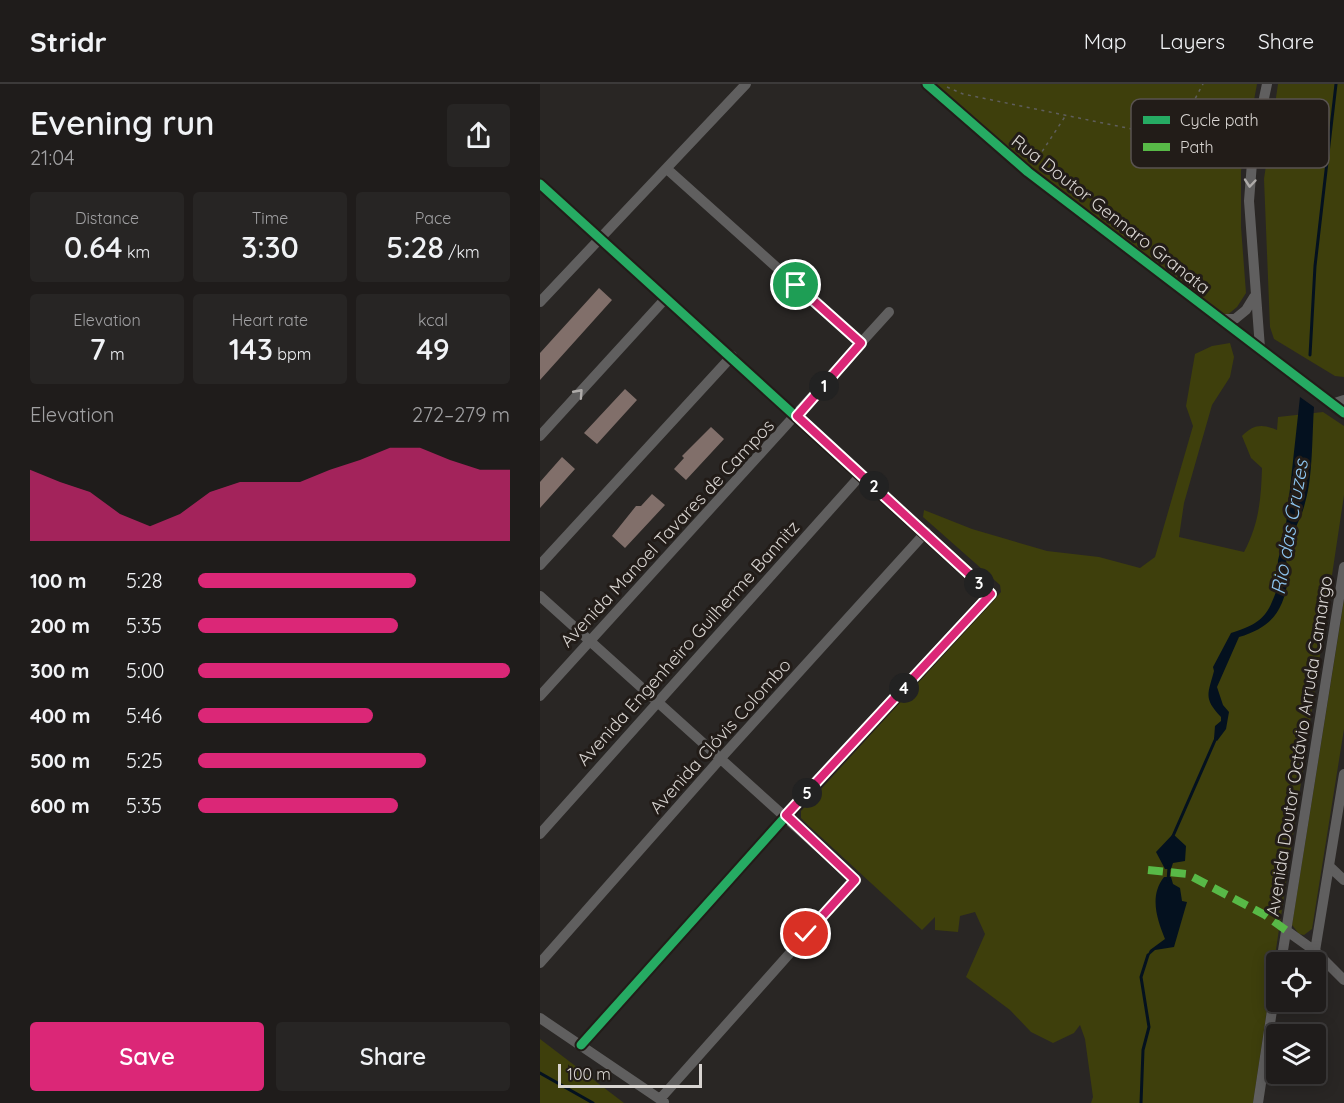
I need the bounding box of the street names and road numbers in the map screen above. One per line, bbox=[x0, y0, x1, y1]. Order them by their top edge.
street label: Rua Doutor Gennaro Granata bbox=[1007, 129, 1215, 299]
street label: Avenida Manoel Tavares de Campos bbox=[555, 414, 779, 652]
street label: Avenida Engenheiro Guilherme Bannitz bbox=[572, 516, 804, 770]
street label: Avenida Doutor Octávio Arruda Camargo bbox=[1261, 574, 1337, 918]
street label: Avenida Clóvis Colombo bbox=[644, 654, 796, 818]

